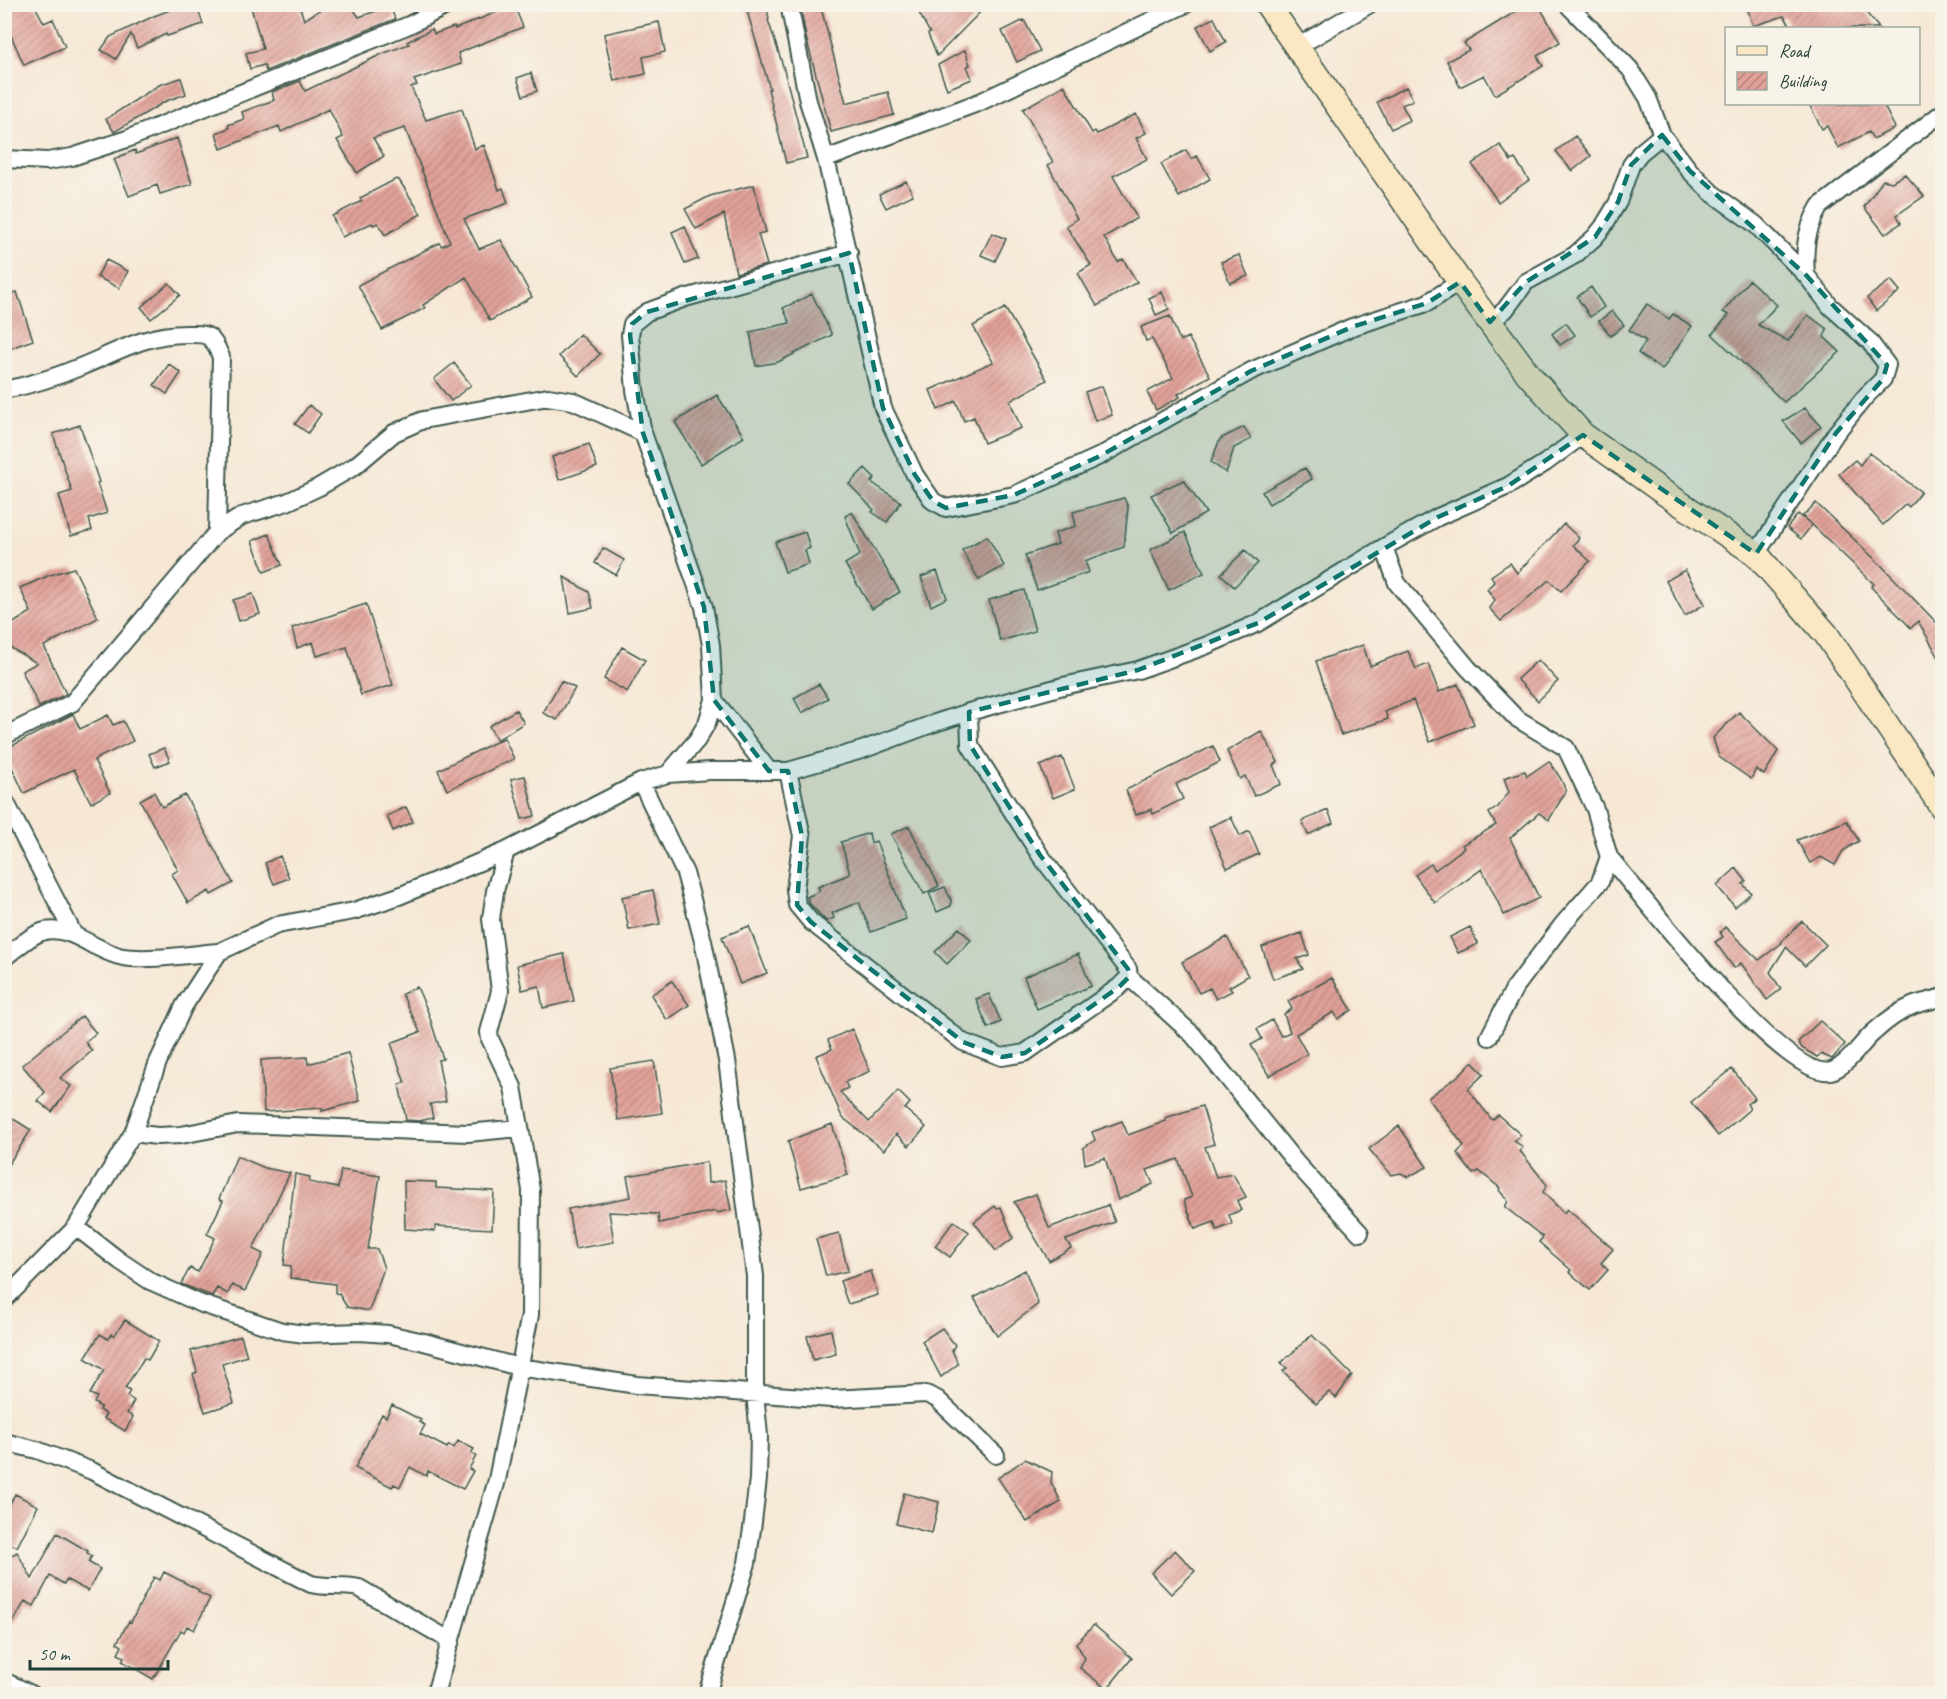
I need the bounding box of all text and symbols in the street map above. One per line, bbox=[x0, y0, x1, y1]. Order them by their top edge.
legend bbox=[1725, 27, 1920, 105]
text: Road bbox=[1779, 40, 1812, 62]
text: Building bbox=[1779, 70, 1828, 92]
scale bar bbox=[30, 1633, 168, 1671]
text: 50 m bbox=[39, 1643, 72, 1665]

